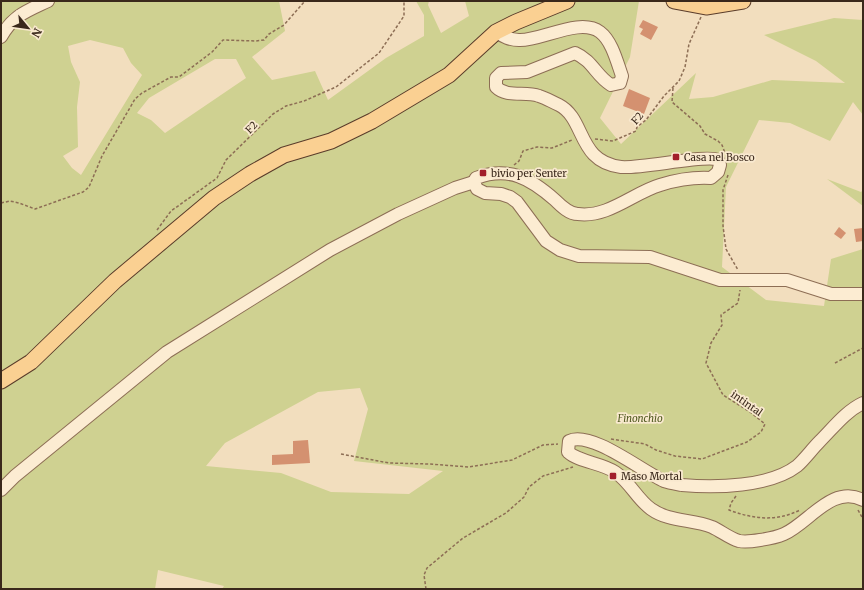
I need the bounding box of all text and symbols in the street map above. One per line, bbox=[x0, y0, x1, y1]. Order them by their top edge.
north arrow bbox=[8, 8, 48, 48]
text: N bbox=[28, 26, 45, 40]
street label: F2 bbox=[628, 109, 646, 127]
street label: F2 bbox=[242, 118, 260, 136]
place label: Casa nel Bosco bbox=[684, 151, 755, 164]
marker: Casa nel Bosco bbox=[671, 152, 681, 162]
place label: bivio per Senter bbox=[490, 167, 567, 180]
marker: bivio per Senter bbox=[478, 168, 488, 178]
street label: intintal bbox=[728, 388, 765, 419]
park label: Finonchio bbox=[616, 412, 663, 425]
place label: Maso Mortal bbox=[621, 470, 682, 483]
marker: Maso Mortal bbox=[608, 471, 618, 481]

